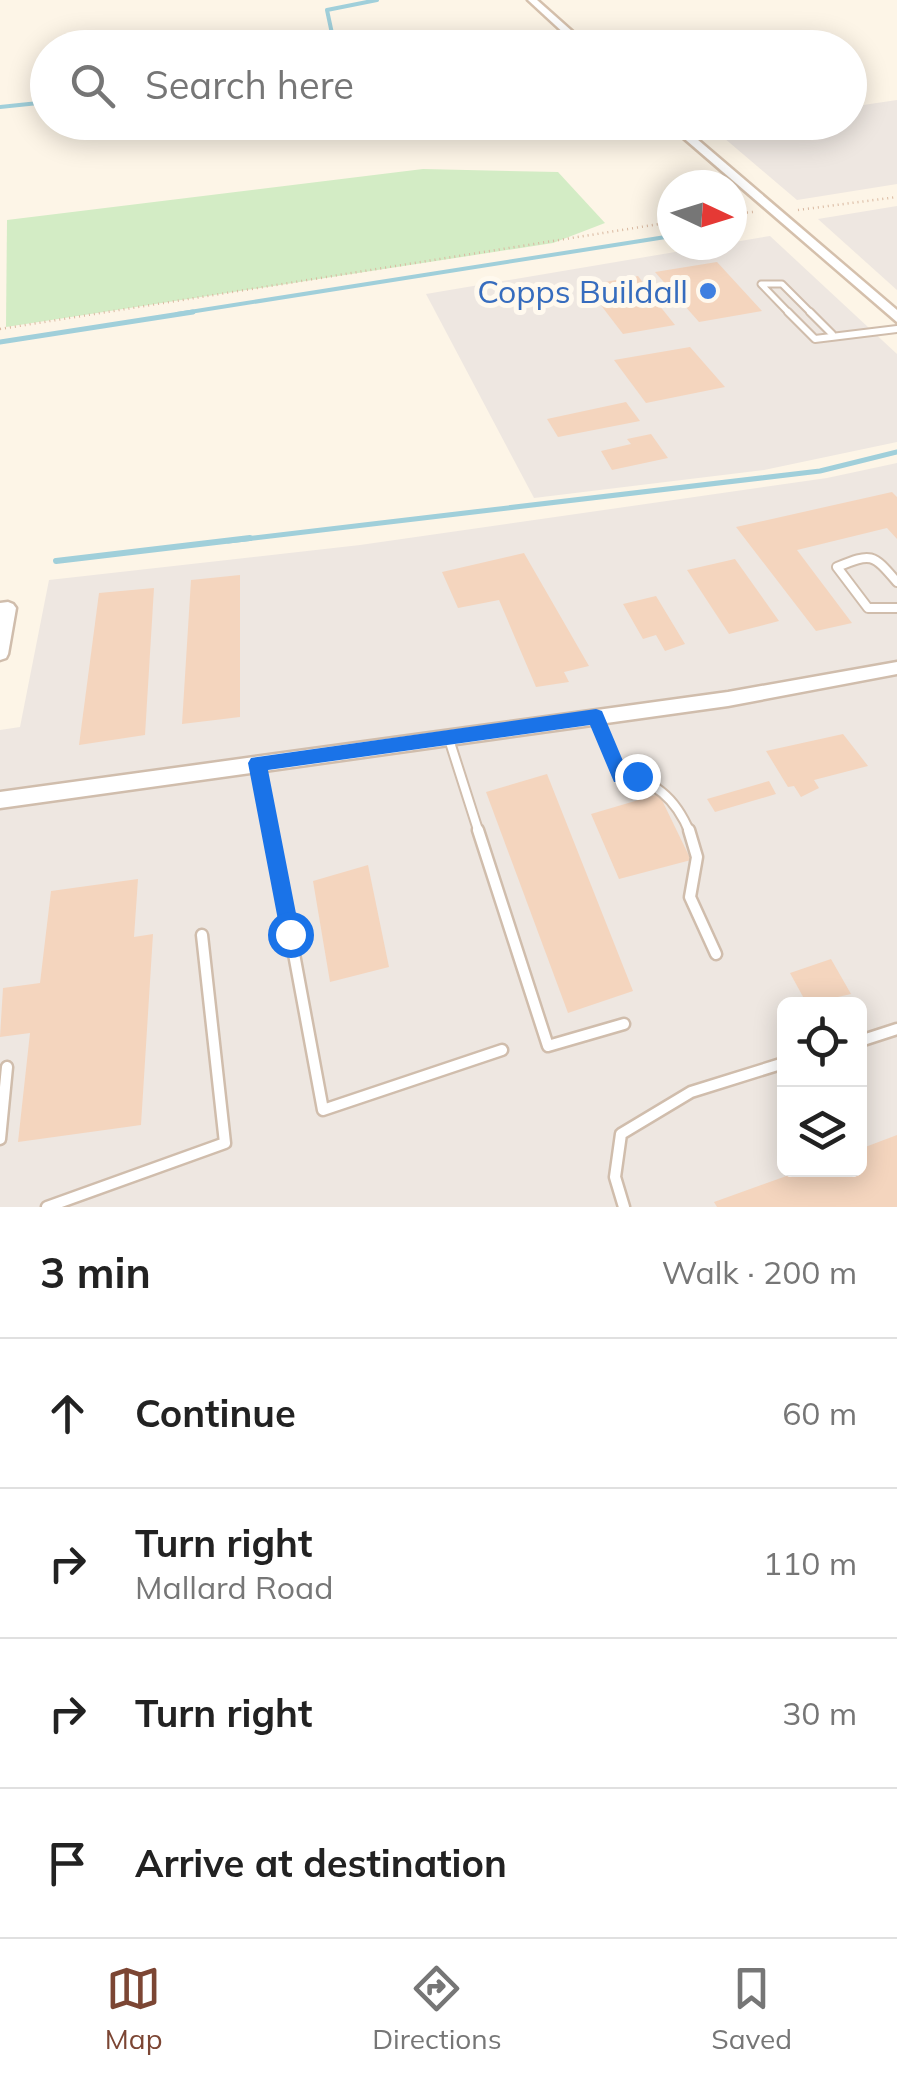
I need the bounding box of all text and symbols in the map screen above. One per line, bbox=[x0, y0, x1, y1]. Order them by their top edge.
search box bbox=[30, 30, 867, 140]
icon: search bbox=[65, 58, 120, 113]
text: Search here bbox=[145, 61, 354, 109]
north arrow bbox=[657, 170, 747, 260]
place label: Copps Buildall bbox=[477, 271, 688, 311]
marker: Copps Buildall bbox=[697, 280, 719, 302]
route end bbox=[615, 754, 661, 800]
route start bbox=[268, 912, 314, 958]
map controls bbox=[777, 997, 867, 1177]
button: locate bbox=[777, 997, 867, 1087]
button: layers bbox=[777, 1087, 867, 1177]
text: 3 min bbox=[40, 1246, 151, 1299]
text: Walk · 200 m bbox=[662, 1252, 857, 1292]
icon: ahead bbox=[40, 1386, 95, 1441]
text: Continue bbox=[135, 1389, 296, 1437]
text: 60 m bbox=[782, 1393, 857, 1433]
text: Turn right bbox=[135, 1519, 312, 1567]
icon: right bbox=[40, 1536, 95, 1591]
text: 110 m bbox=[763, 1543, 857, 1583]
text: Mallard Road bbox=[135, 1567, 334, 1607]
icon: right bbox=[40, 1686, 95, 1741]
text: Turn right bbox=[135, 1689, 312, 1737]
text: 30 m bbox=[782, 1693, 857, 1733]
icon: arrive bbox=[40, 1836, 95, 1891]
text: Arrive at destination bbox=[135, 1839, 507, 1887]
tab: Map bbox=[105, 1961, 162, 2056]
tab: Directions bbox=[372, 1961, 502, 2056]
tab: Saved bbox=[711, 1961, 792, 2056]

